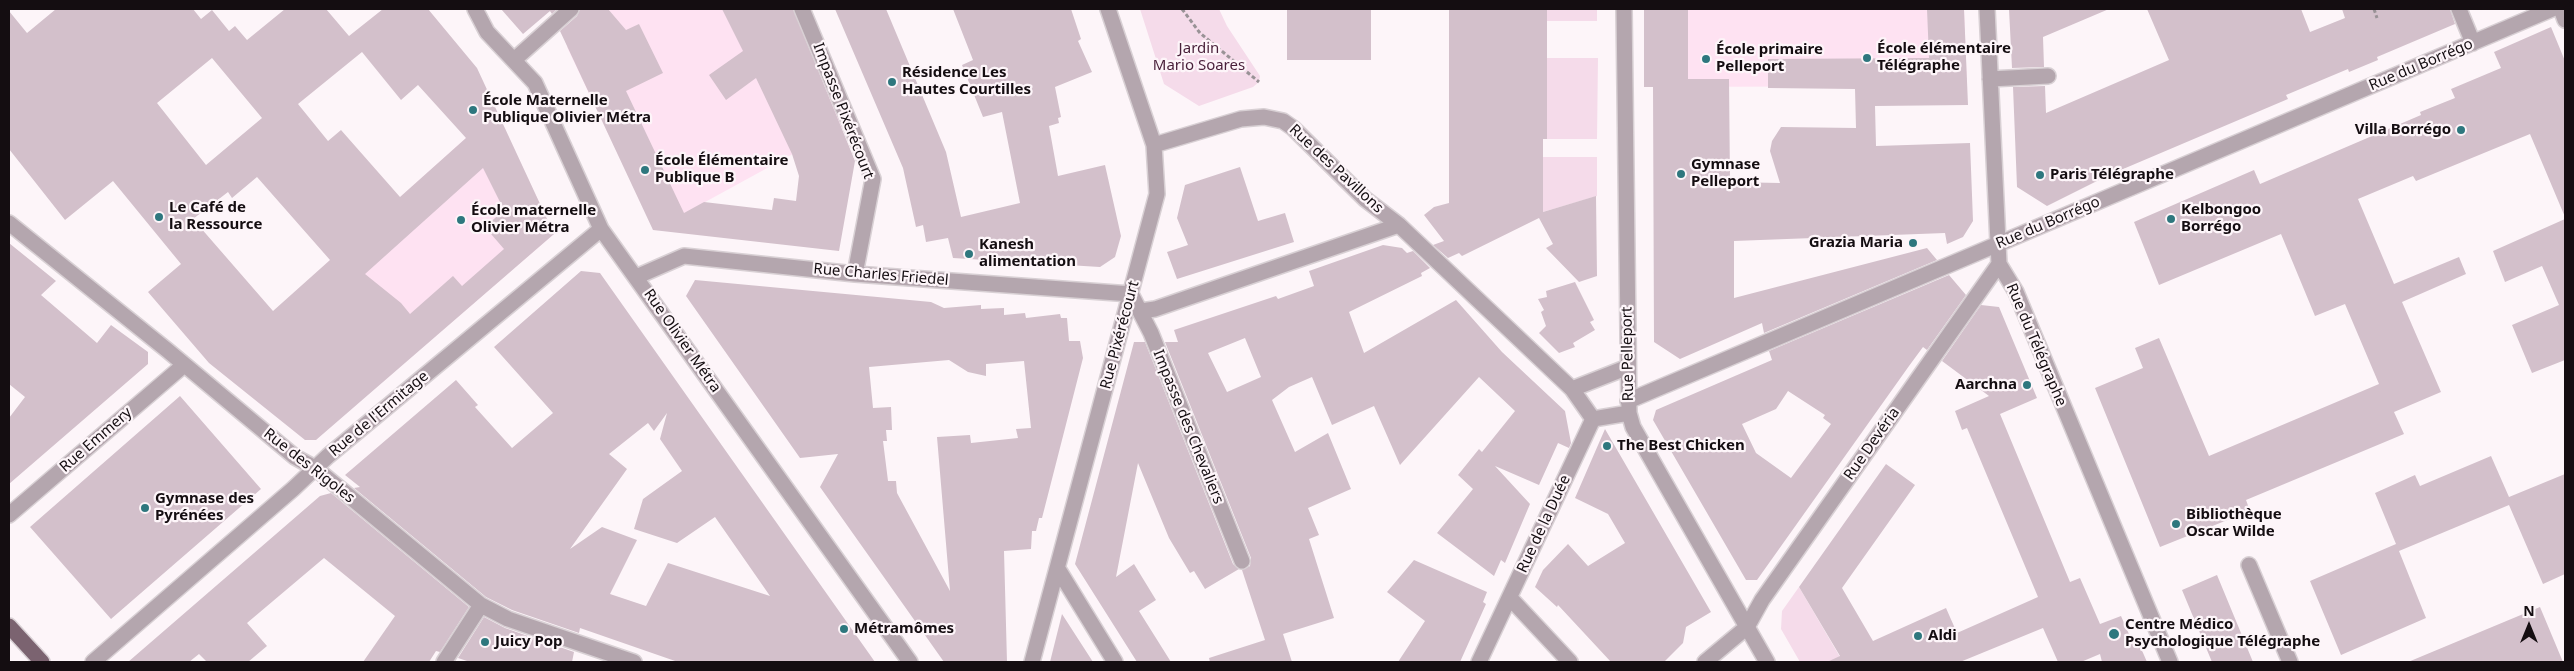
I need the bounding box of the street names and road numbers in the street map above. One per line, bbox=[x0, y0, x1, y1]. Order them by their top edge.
street label: Rue du Borrégo bbox=[2366, 35, 2476, 95]
street label: Impasse Pixérécourt bbox=[809, 41, 877, 181]
street label: Rue des Pavillons bbox=[1285, 121, 1387, 217]
street label: Rue du Borrégo bbox=[1993, 193, 2103, 253]
street label: Rue Charles Friedel bbox=[813, 260, 949, 290]
street label: Rue Pixérécourt bbox=[1097, 279, 1143, 391]
street label: Rue du Télégraphe bbox=[2002, 281, 2070, 409]
street label: Rue Olivier Métra bbox=[640, 286, 724, 396]
street label: Rue Pelleport bbox=[1618, 307, 1638, 401]
street label: Impasse des Chevaliers bbox=[1149, 347, 1227, 507]
street label: Rue de l'Ermitage bbox=[326, 367, 432, 461]
street label: Rue Emmery bbox=[56, 404, 136, 476]
street label: Rue Devéria bbox=[1840, 404, 1904, 484]
street label: Rue des Rigoles bbox=[260, 425, 358, 507]
street label: Rue de la Duée bbox=[1513, 472, 1575, 576]

